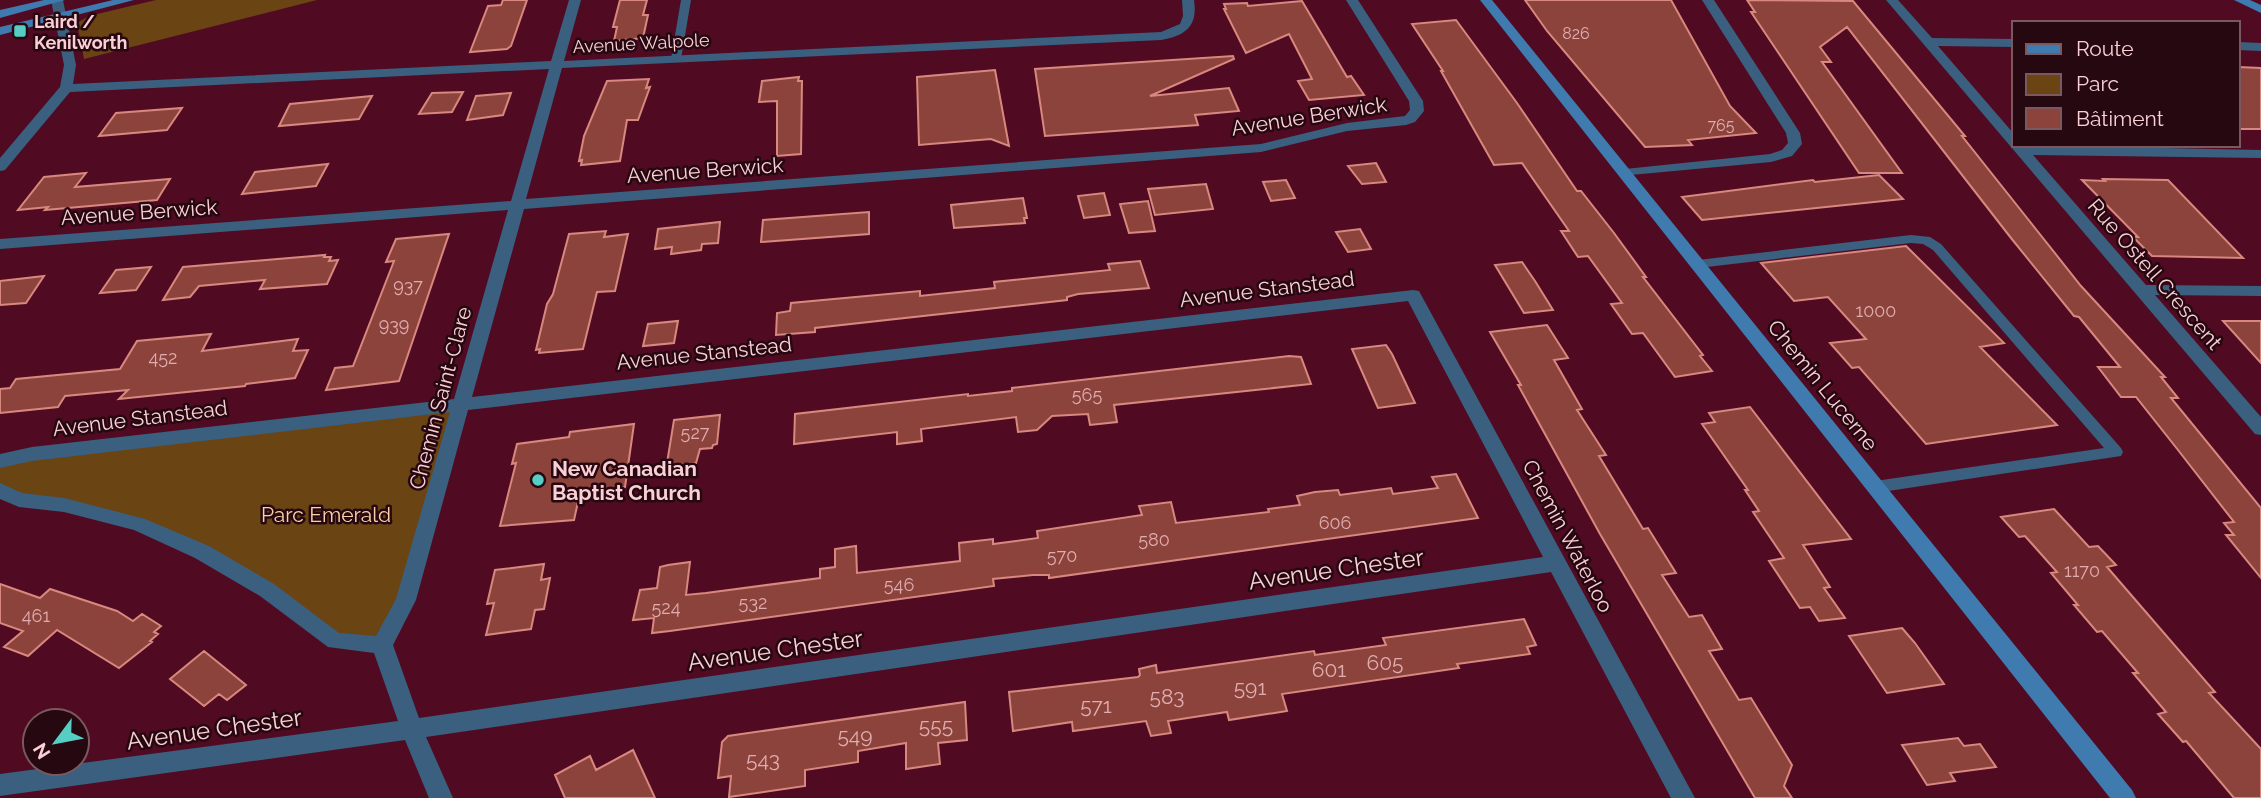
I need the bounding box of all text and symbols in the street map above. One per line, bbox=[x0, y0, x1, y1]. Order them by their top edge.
place label: Laird / Kenilworth bbox=[34, 11, 127, 53]
legend bbox=[2012, 21, 2240, 147]
marker: Laird / Kenilworth bbox=[12, 23, 28, 39]
house number: 826 bbox=[1562, 24, 1590, 43]
street label: Avenue Walpole bbox=[572, 29, 710, 57]
text: Route bbox=[2076, 36, 2134, 61]
text: Parc bbox=[2076, 71, 2119, 96]
street label: Avenue Berwick bbox=[1229, 91, 1389, 141]
text: Bâtiment bbox=[2076, 106, 2164, 131]
house number: 765 bbox=[1708, 116, 1735, 135]
street label: Avenue Berwick bbox=[626, 152, 784, 188]
street label: Rue Ostell Crescent bbox=[2083, 193, 2227, 355]
street label: Avenue Berwick bbox=[60, 194, 218, 230]
street label: Avenue Stanstead bbox=[1178, 266, 1356, 312]
house number: 937 bbox=[393, 275, 423, 296]
house number: 1000 bbox=[1856, 300, 1896, 321]
street label: Chemin Saint-Clare bbox=[404, 304, 476, 492]
house number: 939 bbox=[379, 314, 409, 335]
street label: Chemin Lucerne bbox=[1763, 315, 1883, 455]
street label: Avenue Stanstead bbox=[615, 331, 793, 375]
house number: 452 bbox=[148, 347, 178, 368]
house number: 565 bbox=[1072, 384, 1102, 405]
street label: Avenue Stanstead bbox=[51, 395, 229, 441]
house number: 527 bbox=[681, 422, 710, 443]
street label: Chemin Waterloo bbox=[1517, 455, 1619, 617]
place label: New Canadian Baptist Church bbox=[552, 456, 701, 505]
marker: New Canadian Baptist Church bbox=[530, 472, 546, 488]
park label: Parc Emerald bbox=[261, 502, 391, 527]
house number: 606 bbox=[1319, 512, 1352, 533]
house number: 580 bbox=[1138, 529, 1170, 550]
street label: Avenue Chester bbox=[1246, 542, 1426, 596]
house number: 570 bbox=[1047, 545, 1077, 566]
house number: 1170 bbox=[2064, 560, 2100, 581]
house number: 546 bbox=[884, 574, 914, 595]
house number: 532 bbox=[739, 592, 767, 613]
house number: 524 bbox=[651, 597, 681, 618]
house number: 461 bbox=[22, 605, 50, 626]
street label: Avenue Chester bbox=[685, 623, 865, 677]
house number: 605 bbox=[1367, 650, 1403, 675]
house number: 601 bbox=[1312, 657, 1346, 682]
house number: 591 bbox=[1234, 675, 1266, 700]
house number: 583 bbox=[1149, 684, 1185, 709]
house number: 571 bbox=[1080, 693, 1112, 718]
street label: Avenue Chester bbox=[124, 702, 304, 756]
north arrow bbox=[21, 707, 91, 777]
house number: 555 bbox=[919, 713, 953, 738]
house number: 549 bbox=[837, 723, 873, 748]
text: N bbox=[28, 739, 55, 763]
house number: 543 bbox=[746, 747, 780, 772]

